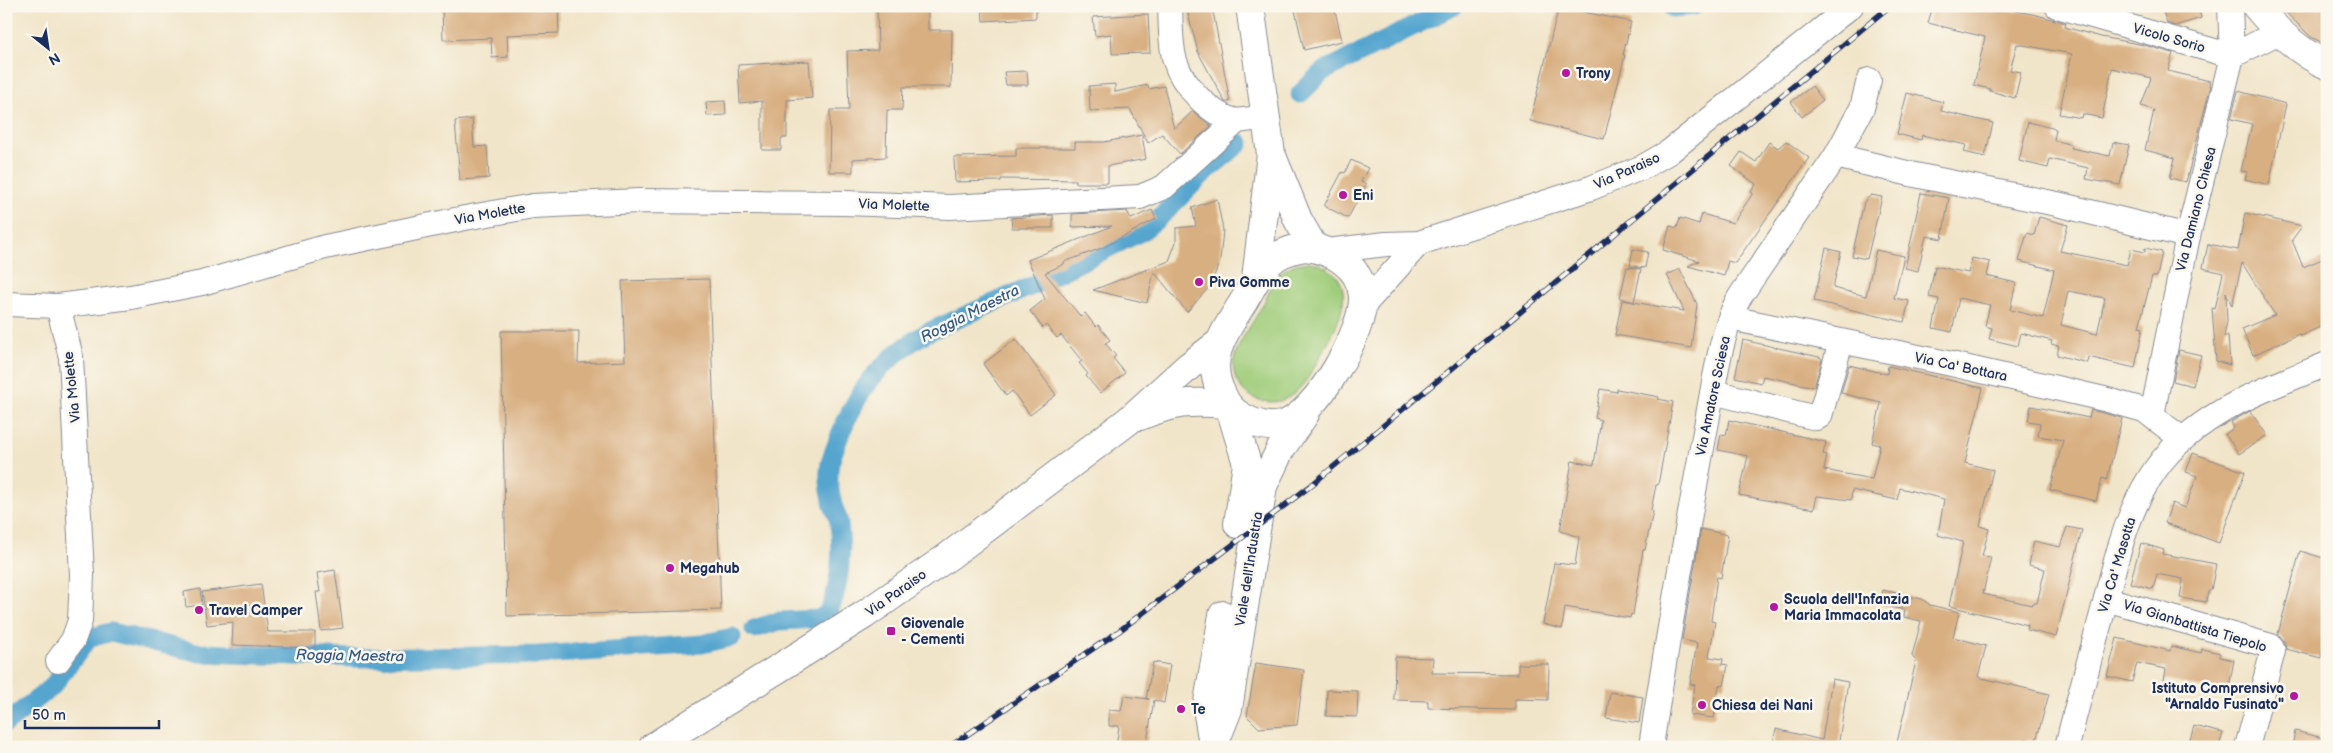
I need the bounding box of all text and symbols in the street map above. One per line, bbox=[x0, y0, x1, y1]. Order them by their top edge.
street label: Vicolo Sorio bbox=[2131, 20, 2207, 56]
north arrow bbox=[22, 22, 72, 72]
text: N bbox=[45, 49, 63, 69]
place label: Trony bbox=[1576, 65, 1611, 82]
marker: Trony bbox=[1560, 67, 1572, 79]
street label: Via Damiano Chiesa bbox=[2172, 145, 2220, 273]
street label: Via Paraiso bbox=[1591, 149, 1663, 193]
place label: Eni bbox=[1353, 187, 1373, 204]
marker: Eni bbox=[1337, 189, 1349, 201]
street label: Via Molette bbox=[858, 195, 930, 215]
street label: Via Molette bbox=[453, 199, 527, 229]
place label: Piva Gomme bbox=[1209, 274, 1290, 291]
marker: Piva Gomme bbox=[1193, 276, 1205, 288]
water label: Roggia Maestra bbox=[918, 281, 1022, 347]
street label: Via Amatore Sciesa bbox=[1692, 334, 1734, 458]
street label: Via Ca' Bottara bbox=[1913, 349, 2009, 385]
street label: Via Molette bbox=[60, 351, 84, 423]
street label: Viale dell'Industria bbox=[1232, 510, 1266, 628]
street label: Via Ca' Masotta bbox=[2094, 515, 2140, 615]
place label: Megahub bbox=[680, 560, 740, 577]
marker: Megahub bbox=[664, 562, 676, 574]
street label: Via Paraiso bbox=[862, 566, 930, 620]
place label: Scuola dell'Infanzia Maria Immacolata bbox=[1784, 591, 1909, 624]
street label: Via Gianbattista Tiepolo bbox=[2121, 596, 2269, 656]
marker: Scuola dell'Infanzia Maria Immacolata bbox=[1768, 601, 1780, 613]
place label: Travel Camper bbox=[209, 602, 303, 619]
marker: Travel Camper bbox=[193, 604, 205, 616]
place label: Giovenale - Cementi bbox=[901, 615, 964, 648]
marker: Giovenale - Cementi bbox=[885, 625, 897, 637]
water label: Roggia Maestra bbox=[296, 646, 404, 666]
place label: Istituto Comprensivo "Arnaldo Fusinato" bbox=[2152, 680, 2284, 713]
marker: Istituto Comprensivo "Arnaldo Fusinato" bbox=[2288, 690, 2300, 702]
place label: Chiesa dei Nani bbox=[1712, 697, 1813, 714]
scale bar bbox=[25, 698, 159, 730]
marker: Chiesa dei Nani bbox=[1696, 699, 1708, 711]
place label: Te bbox=[1191, 701, 1205, 718]
marker: Te bbox=[1175, 703, 1187, 715]
text: 50 m bbox=[32, 706, 66, 725]

